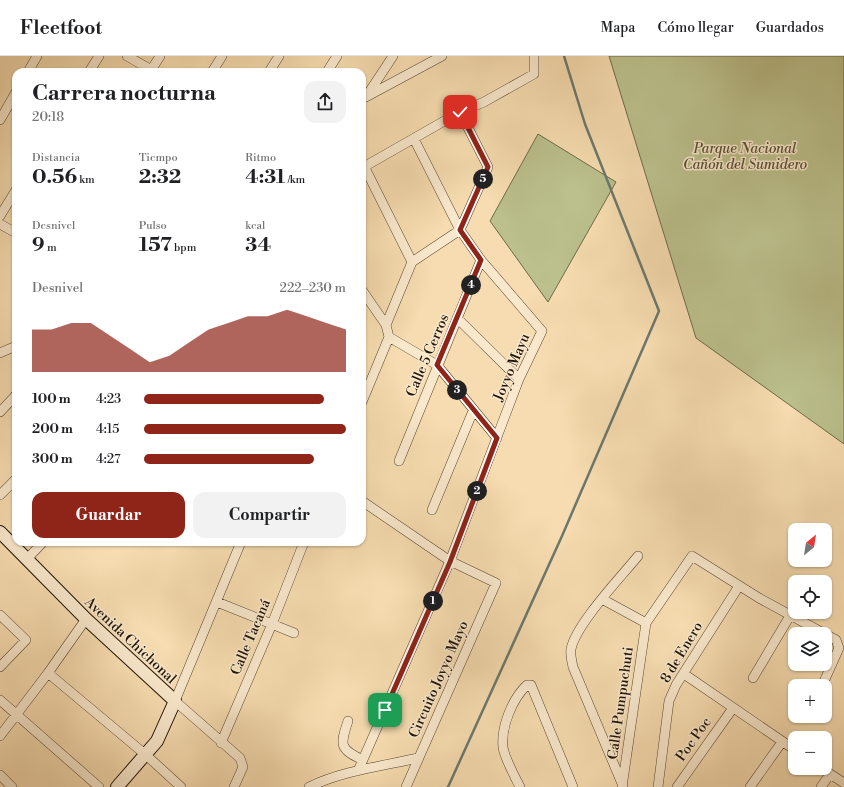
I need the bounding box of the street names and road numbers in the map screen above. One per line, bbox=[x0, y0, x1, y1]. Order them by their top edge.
street label: Calle 5 Cerros bbox=[402, 311, 453, 400]
street label: Joyyo Mayu bbox=[489, 331, 534, 405]
street label: Avenida Chichonal bbox=[80, 593, 180, 688]
street label: Calle Tacaná bbox=[227, 596, 275, 678]
street label: Circuito Joyyo Mayo bbox=[405, 618, 473, 741]
street label: 8 de Enero bbox=[657, 619, 707, 686]
street label: Calle Pumpuchuti bbox=[604, 645, 638, 761]
street label: Poc Poc bbox=[672, 714, 716, 765]

